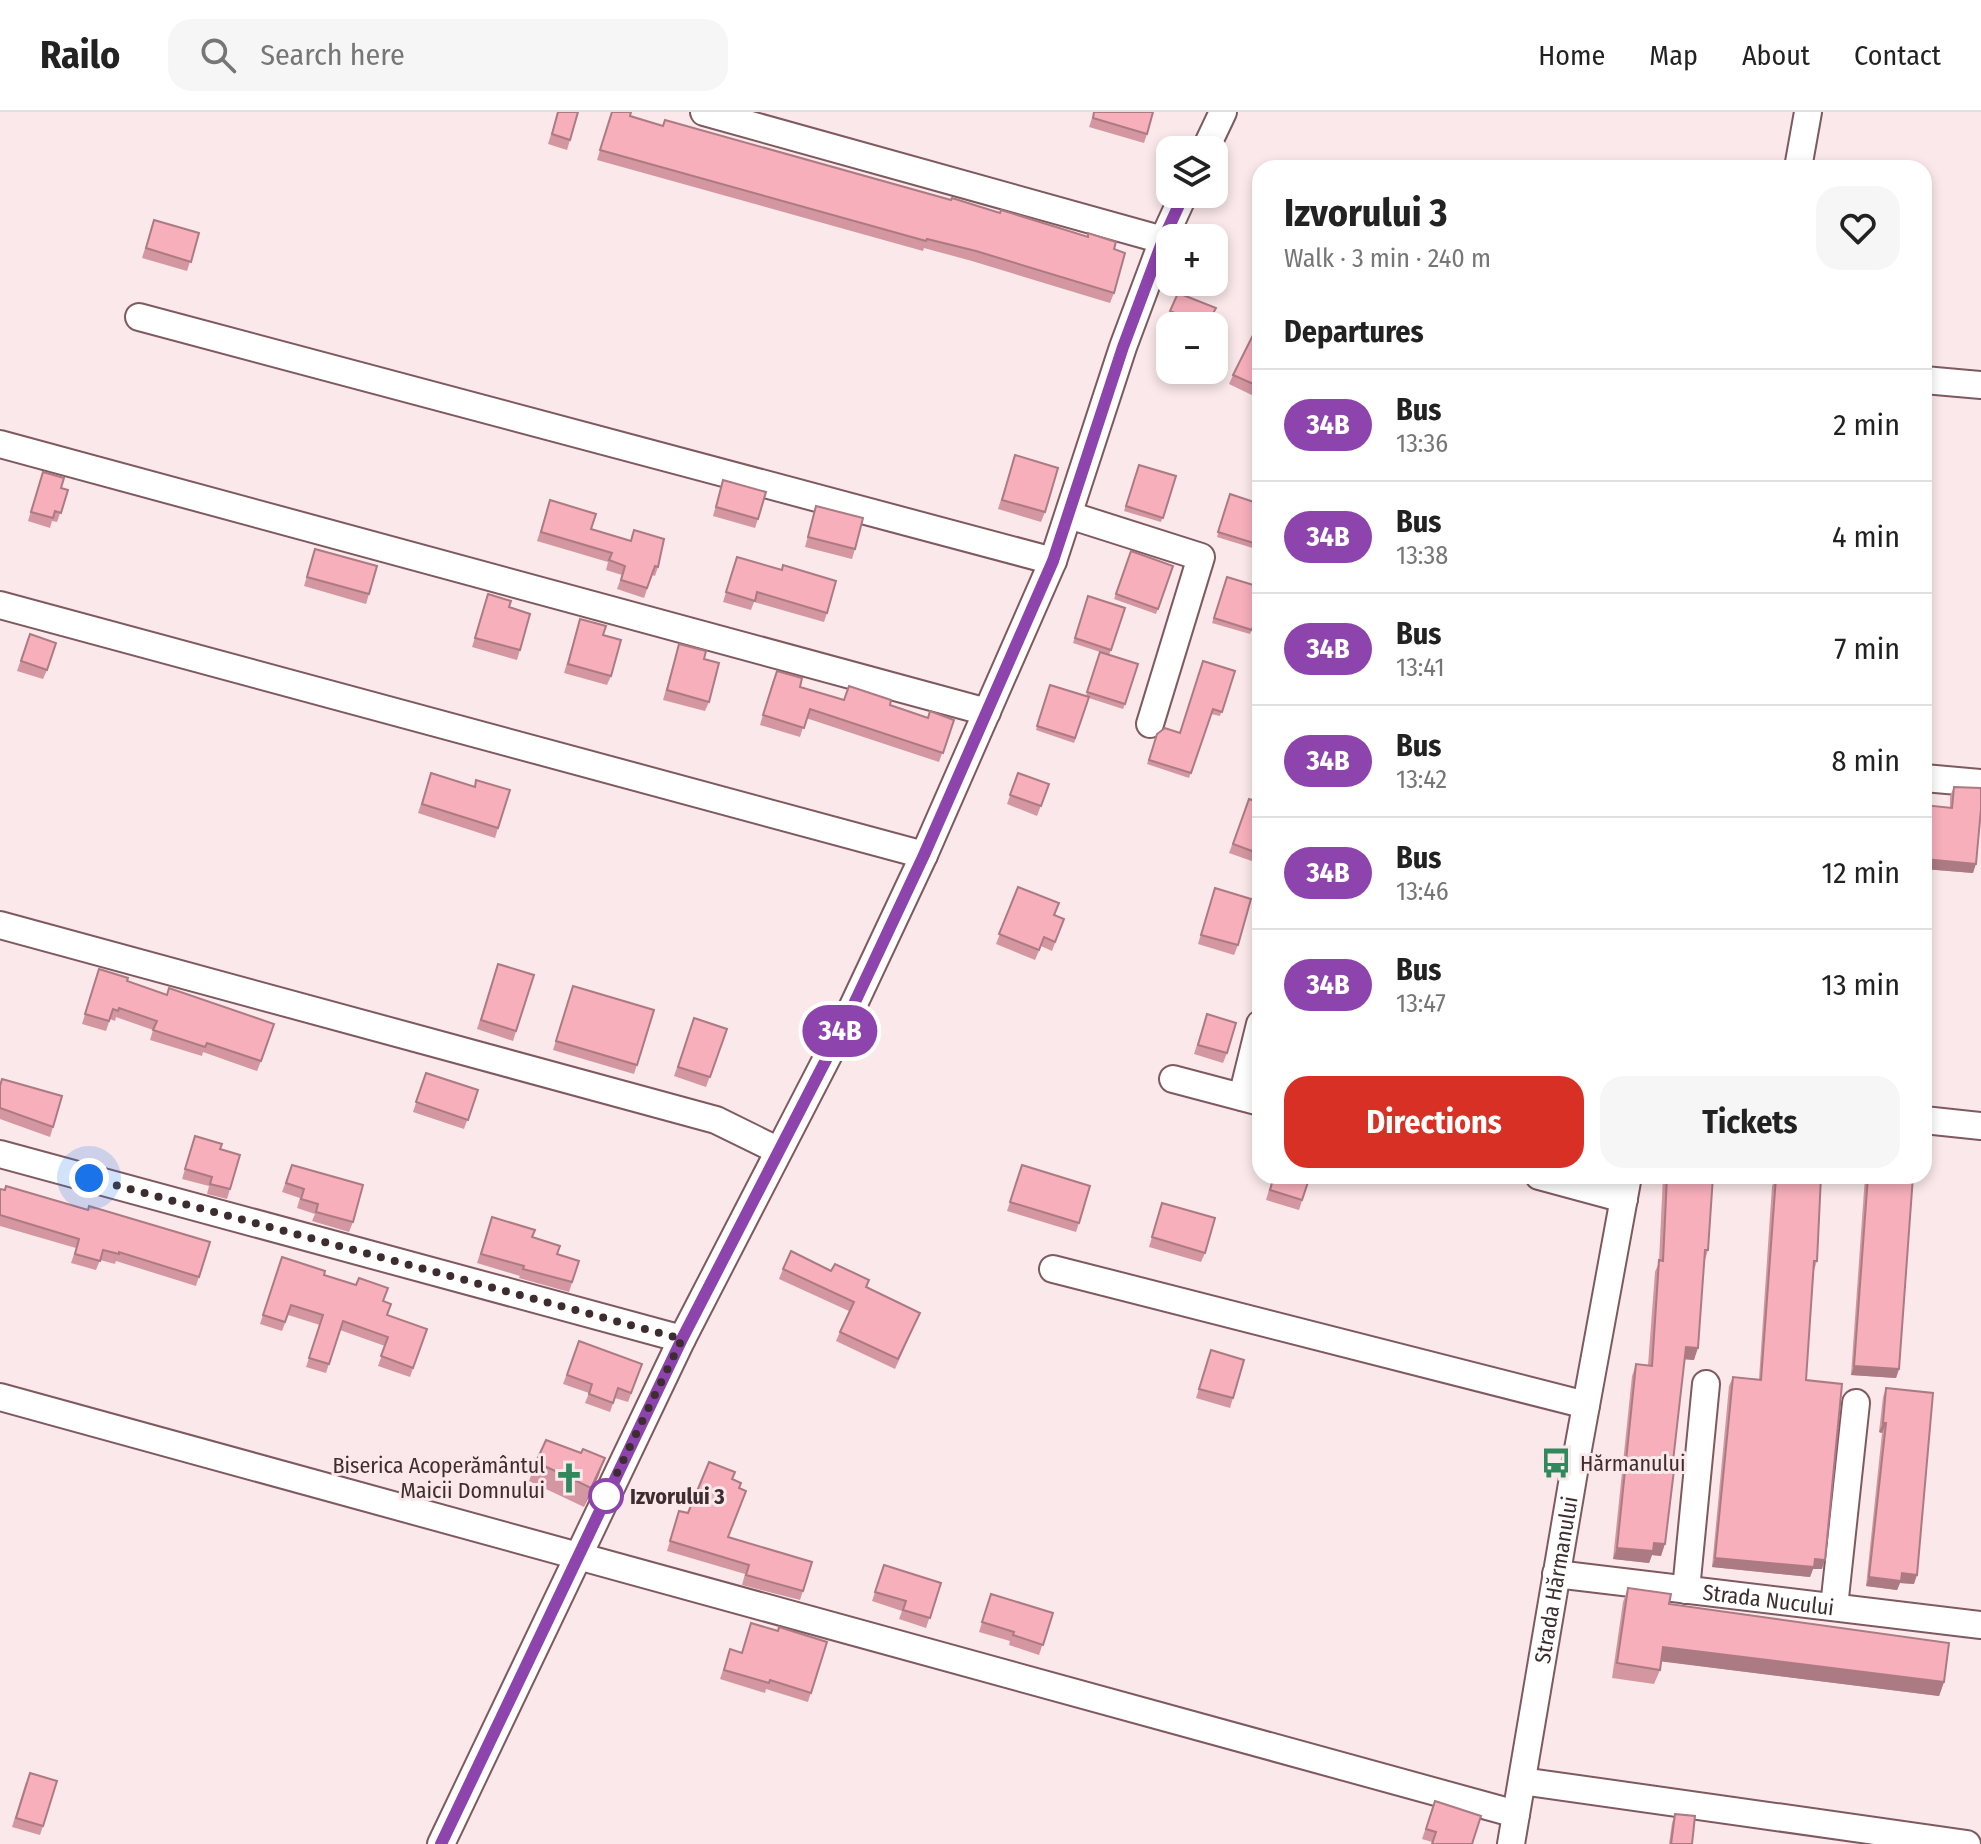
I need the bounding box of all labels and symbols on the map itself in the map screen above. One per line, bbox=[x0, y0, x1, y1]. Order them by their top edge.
line badge: 34B bbox=[794, 1005, 886, 1057]
your location bbox=[69, 1158, 109, 1198]
bus stop icon: Hărmanului bbox=[1539, 1446, 1573, 1480]
place label: Hărmanului bbox=[1580, 1450, 1685, 1477]
place label: Biserica Acoperământul Maicii Domnului bbox=[333, 1452, 545, 1504]
church icon: Biserica Acoperământul Maicii Domnului bbox=[552, 1461, 586, 1495]
marker: Izvorului 3 bbox=[589, 1479, 623, 1513]
place label: Izvorului 3 bbox=[630, 1483, 725, 1510]
street label: Strada Hărmanului bbox=[1528, 1494, 1583, 1665]
street label: Strada Nucului bbox=[1701, 1578, 1836, 1621]

